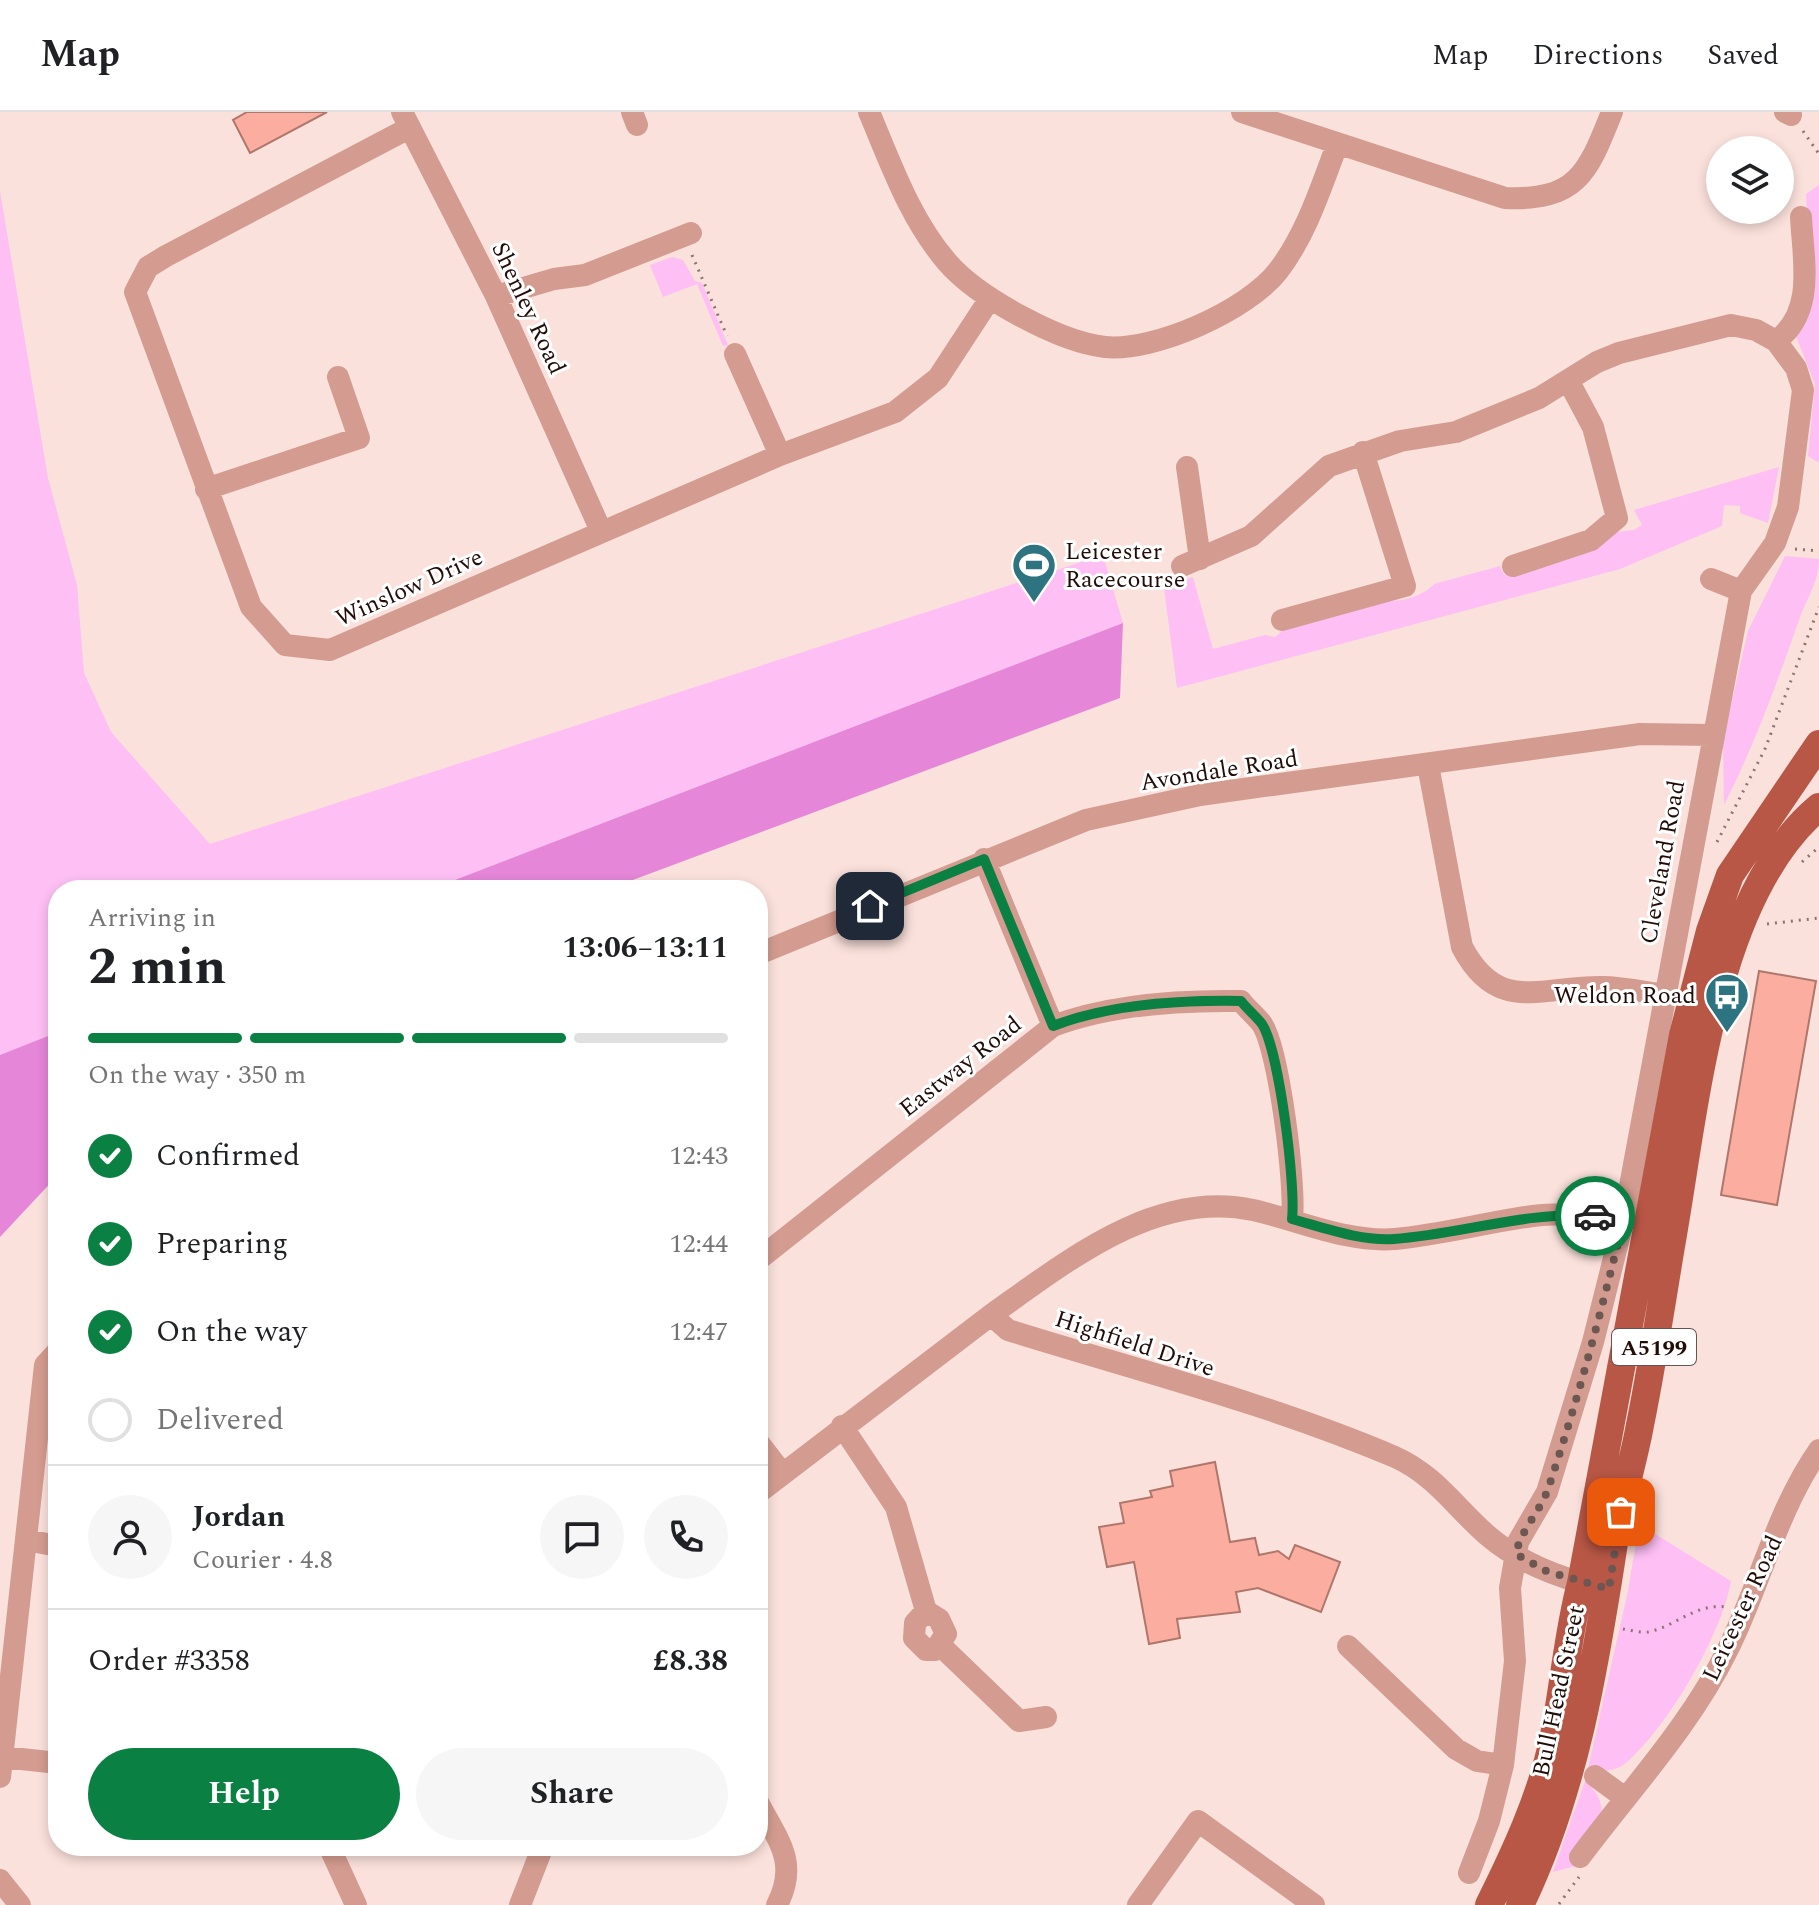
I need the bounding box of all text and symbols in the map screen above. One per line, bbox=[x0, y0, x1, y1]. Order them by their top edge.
text: Map bbox=[40, 26, 120, 84]
text: Map bbox=[1432, 34, 1489, 77]
text: Directions bbox=[1533, 34, 1663, 77]
text: Saved bbox=[1707, 34, 1779, 77]
map controls bbox=[1706, 136, 1794, 224]
button: layers bbox=[1706, 136, 1794, 224]
street label: Shenley Road bbox=[482, 236, 575, 381]
place label: Leicester Racecourse bbox=[1065, 534, 1185, 598]
street label: Winslow Drive bbox=[330, 539, 489, 636]
sports icon: Leicester Racecourse bbox=[1010, 541, 1058, 604]
street label: Avondale Road bbox=[1138, 741, 1301, 801]
street label: Cleveland Road bbox=[1631, 778, 1695, 947]
pin bbox=[836, 872, 904, 940]
icon: home bbox=[848, 884, 892, 928]
text: Arriving in bbox=[88, 898, 216, 938]
text: 13:06–13:11 bbox=[562, 925, 728, 971]
text: 2 min bbox=[88, 928, 226, 1007]
bus stop icon: Weldon Road bbox=[1703, 971, 1751, 1034]
place label: Weldon Road bbox=[1554, 978, 1696, 1014]
street label: Eastway Road bbox=[891, 1007, 1030, 1126]
text: On the way · 350 m bbox=[88, 1055, 306, 1095]
text: Confirmed bbox=[156, 1133, 300, 1179]
icon: check bbox=[88, 1134, 132, 1178]
text: 12:43 bbox=[669, 1136, 728, 1176]
courier bbox=[1555, 1176, 1635, 1256]
icon: car bbox=[1573, 1194, 1617, 1238]
text: Preparing bbox=[156, 1221, 288, 1267]
icon: check bbox=[88, 1222, 132, 1266]
text: 12:44 bbox=[669, 1224, 728, 1264]
street label: Highfield Drive bbox=[1050, 1301, 1219, 1387]
text: On the way bbox=[156, 1309, 307, 1355]
icon: check bbox=[88, 1310, 132, 1354]
text: 12:47 bbox=[669, 1312, 728, 1352]
road number: A5199 bbox=[1612, 1329, 1696, 1365]
text: Delivered bbox=[156, 1397, 284, 1443]
pin bbox=[1587, 1478, 1655, 1546]
icon: bag bbox=[1599, 1490, 1643, 1534]
text: Jordan bbox=[192, 1494, 285, 1540]
button: person bbox=[88, 1495, 172, 1579]
button: chat bbox=[540, 1495, 624, 1579]
button: phone bbox=[644, 1495, 728, 1579]
street label: Leicester Road bbox=[1693, 1530, 1792, 1687]
text: Courier · 4.8 bbox=[192, 1540, 333, 1580]
street label: Bull Head Street bbox=[1523, 1602, 1595, 1780]
text: Order #3358 bbox=[88, 1638, 250, 1684]
text: £8.38 bbox=[653, 1638, 728, 1684]
button: Help bbox=[88, 1748, 400, 1840]
button: Share bbox=[416, 1748, 728, 1840]

